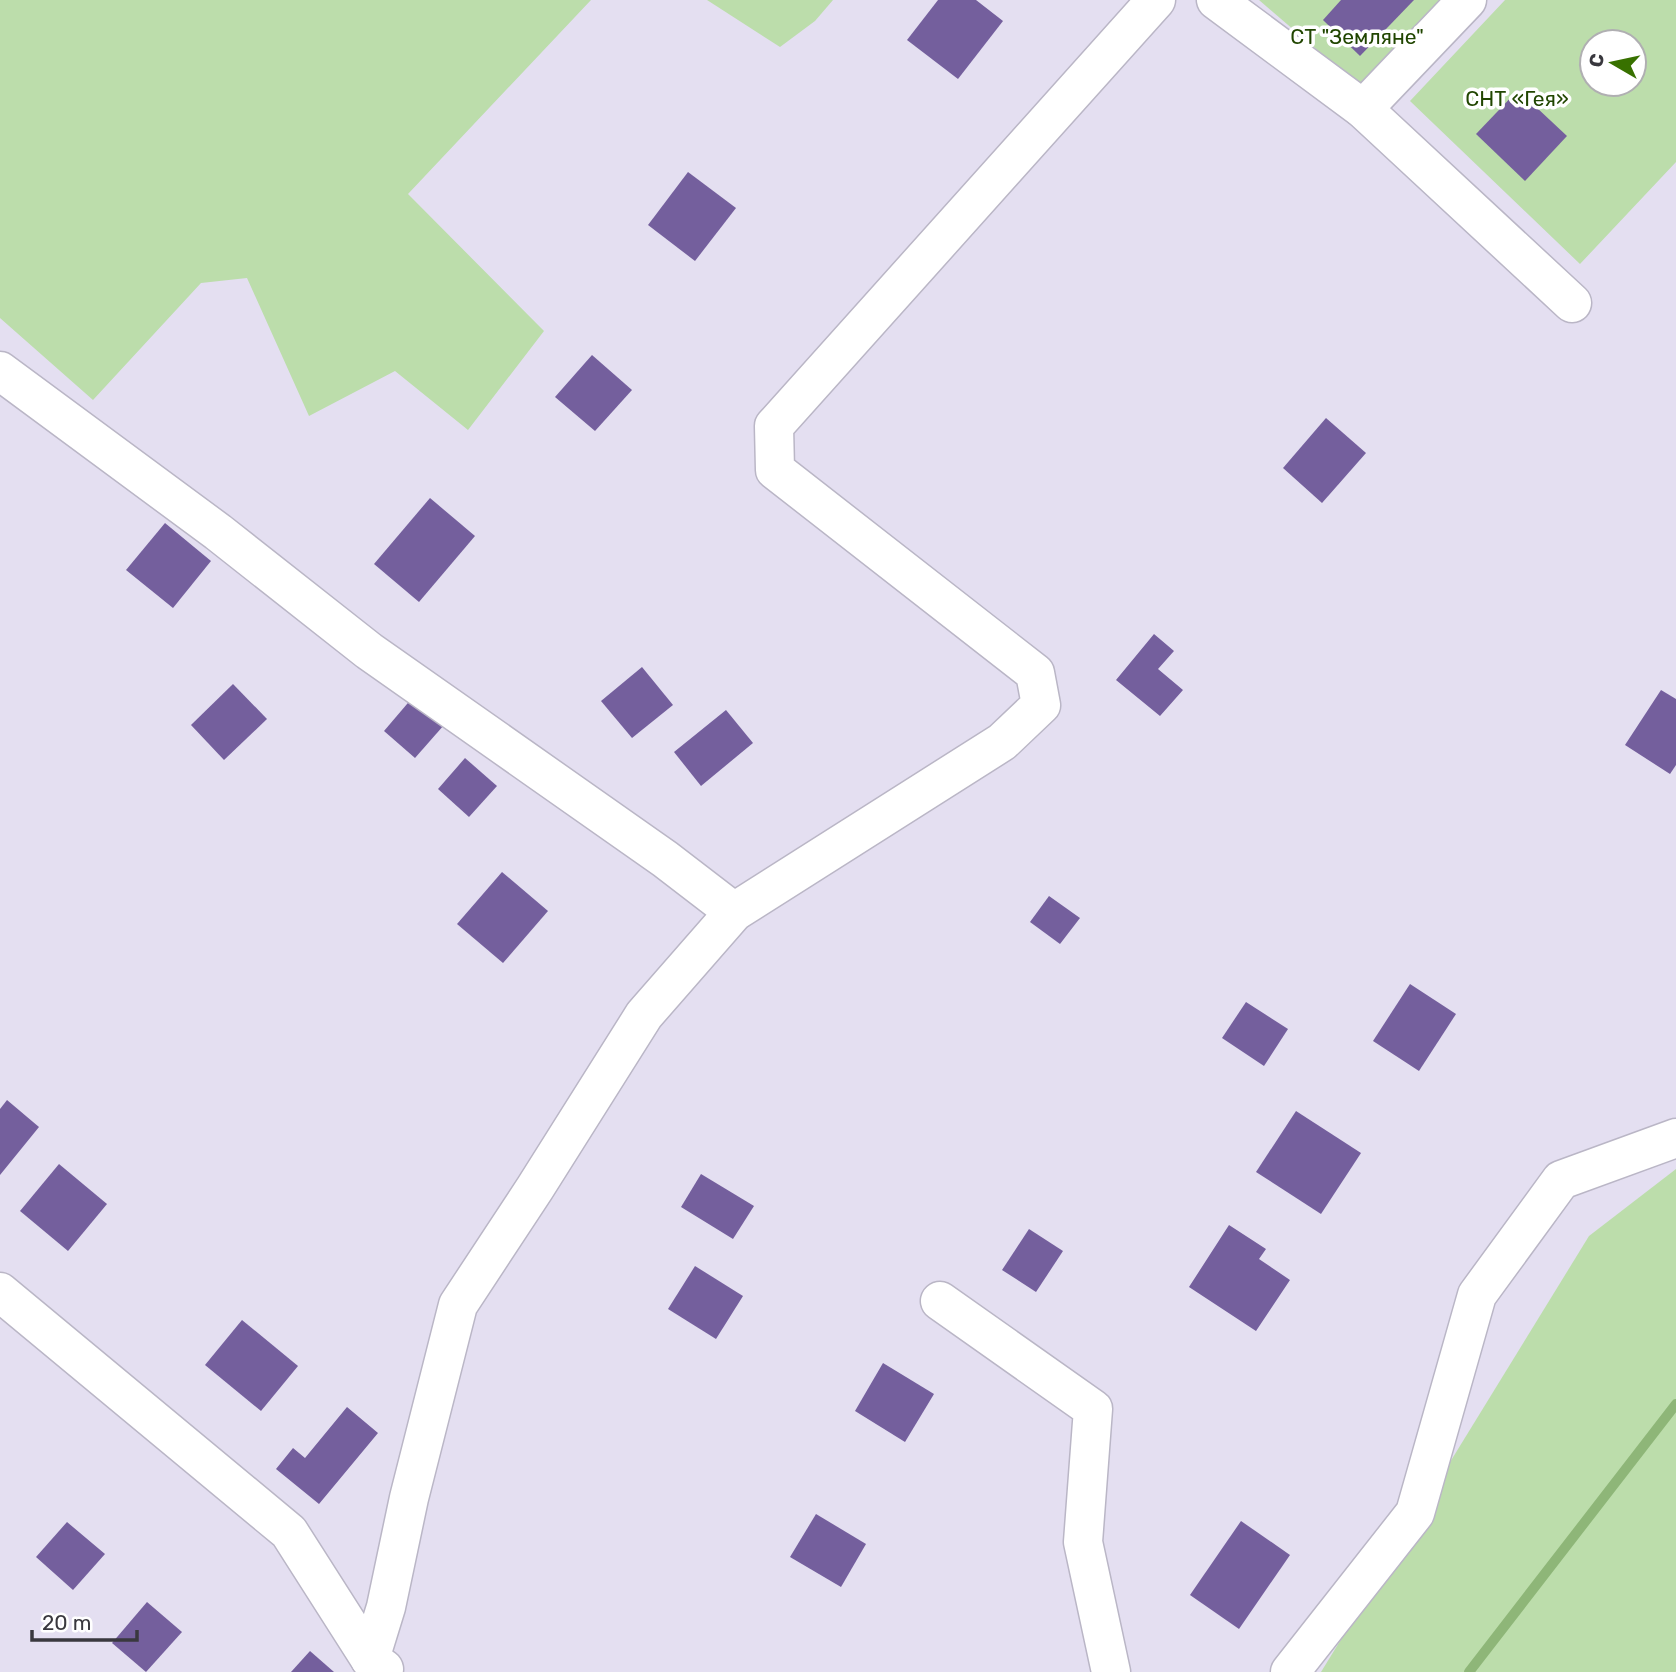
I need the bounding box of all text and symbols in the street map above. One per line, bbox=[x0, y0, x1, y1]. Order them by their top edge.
park label: СТ "Земляне" bbox=[1290, 24, 1424, 49]
north arrow bbox=[1578, 28, 1648, 98]
text: С bbox=[1584, 52, 1609, 69]
park label: СНТ «Гея» bbox=[1465, 86, 1569, 111]
scale bar bbox=[32, 1598, 136, 1642]
text: 20 m bbox=[42, 1610, 91, 1635]

